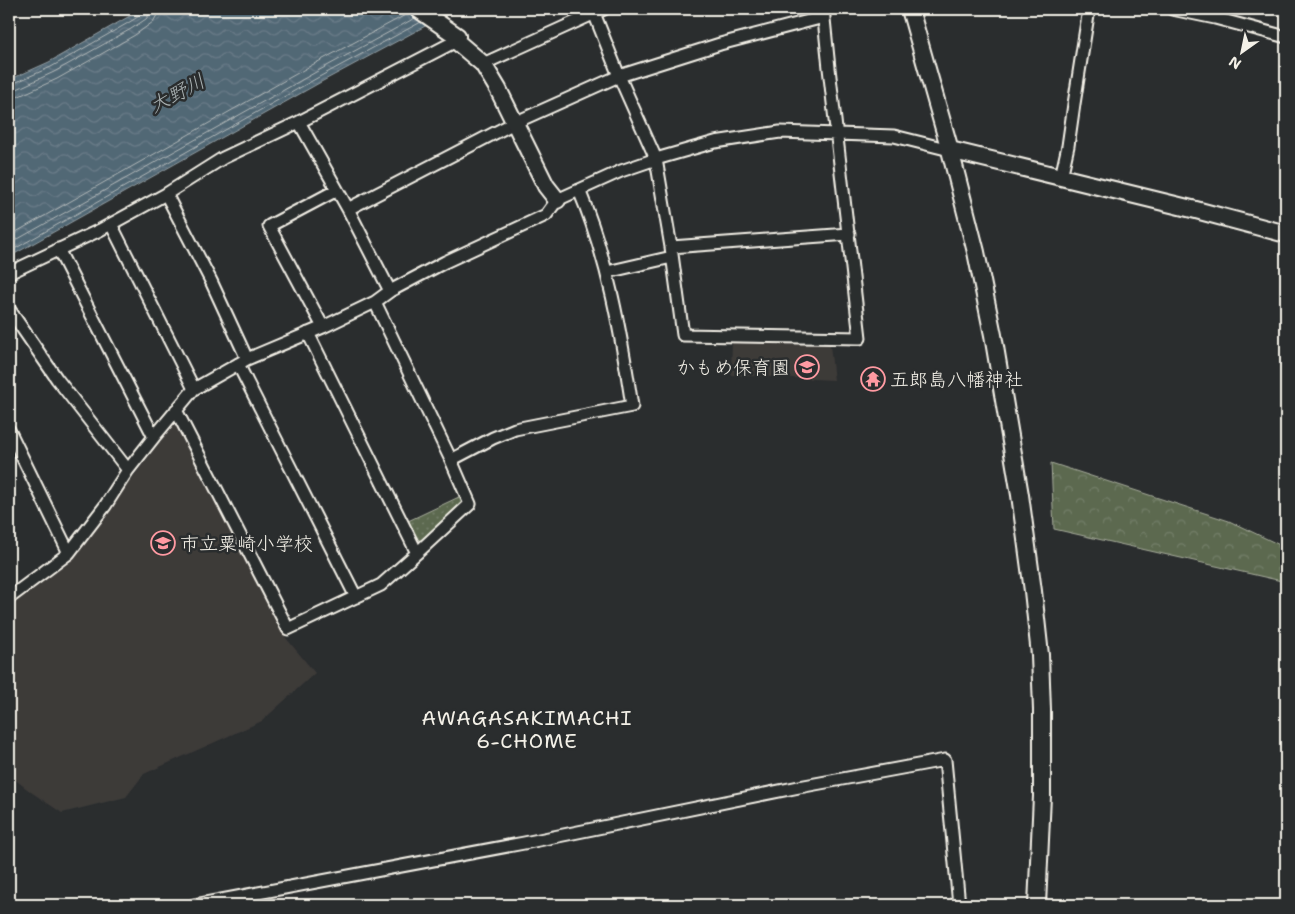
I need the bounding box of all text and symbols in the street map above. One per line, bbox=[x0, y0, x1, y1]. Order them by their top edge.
north arrow bbox=[1218, 28, 1268, 78]
text: N bbox=[1225, 52, 1244, 73]
water label: 大野川 bbox=[144, 67, 210, 119]
school or university icon: かもめ保育園 bbox=[794, 354, 820, 380]
place label: かもめ保育園 bbox=[676, 355, 790, 380]
temple icon: 五郎島八幡神社 bbox=[860, 366, 886, 392]
place label: 五郎島八幡神社 bbox=[890, 367, 1023, 392]
school or university icon: 市立粟崎小学校 bbox=[150, 530, 176, 556]
place label: 市立粟崎小学校 bbox=[180, 531, 313, 556]
district label: AWAGASAKIMACHI 6-CHOME bbox=[422, 705, 632, 754]

